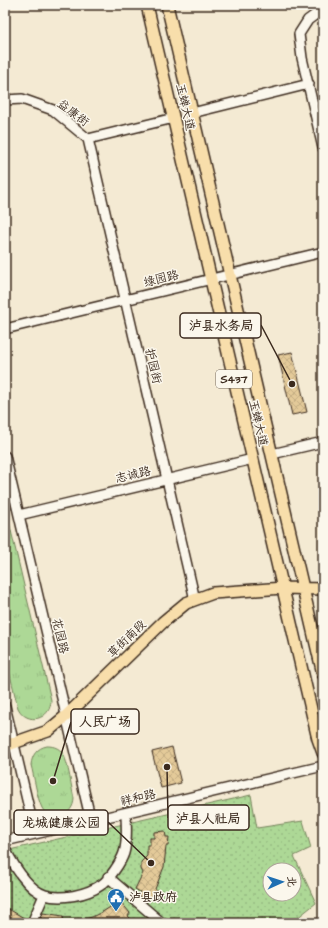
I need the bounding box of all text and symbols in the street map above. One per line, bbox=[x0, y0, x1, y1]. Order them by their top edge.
street label: 玉蝉大道 bbox=[171, 82, 199, 132]
street label: 益康街 bbox=[54, 95, 92, 131]
street label: 绿园路 bbox=[141, 266, 181, 292]
callout: 泸县水务局 bbox=[180, 313, 261, 338]
text: 泸县水务局 bbox=[188, 317, 254, 335]
street label: 护园街 bbox=[141, 347, 165, 385]
road number: S437 bbox=[216, 370, 252, 388]
street label: 玉蝉大道 bbox=[244, 398, 272, 448]
street label: 志诚路 bbox=[114, 463, 152, 487]
street label: 草街南段 bbox=[104, 616, 150, 662]
street label: 花园路 bbox=[48, 617, 72, 655]
callout: 人民广场 bbox=[71, 709, 139, 734]
text: 人民广场 bbox=[79, 713, 131, 731]
street label: 祥和路 bbox=[119, 786, 157, 810]
callout: 泸县人社局 bbox=[168, 805, 249, 830]
callout: 龙城健康公园 bbox=[14, 810, 108, 835]
text: 泸县人社局 bbox=[175, 810, 241, 828]
text: 龙城健康公园 bbox=[22, 814, 100, 832]
north arrow bbox=[262, 862, 302, 902]
text: 北 bbox=[284, 876, 299, 887]
public building icon: 泸县政府 bbox=[106, 887, 126, 912]
place label: 泸县政府 bbox=[129, 889, 177, 906]

